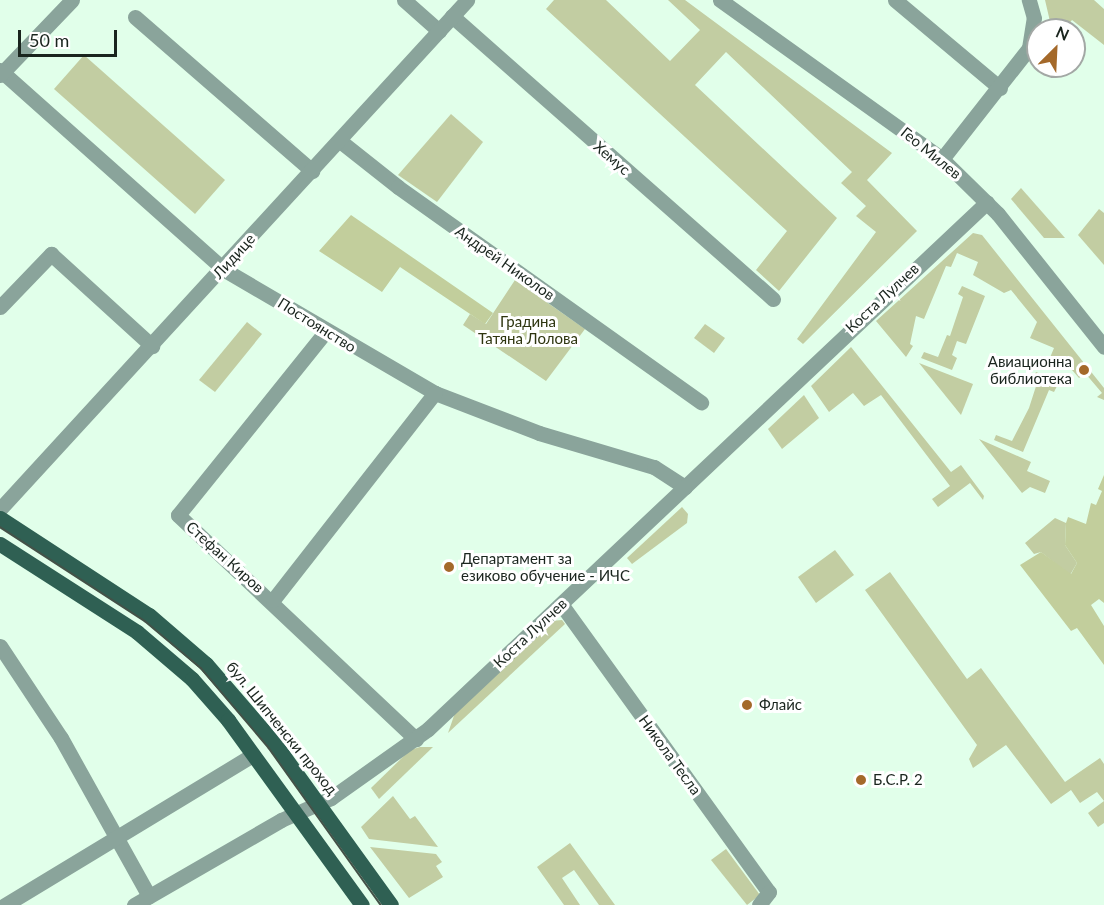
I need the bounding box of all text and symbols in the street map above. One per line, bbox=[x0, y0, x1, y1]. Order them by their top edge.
scale bar bbox=[21, 18, 120, 56]
north arrow bbox=[1026, 18, 1086, 78]
text: N bbox=[1053, 22, 1072, 44]
text: 50 m bbox=[29, 29, 69, 51]
street label: Гео Милев bbox=[897, 123, 965, 183]
street label: Хемус bbox=[590, 137, 634, 179]
street label: Андрей Николов bbox=[452, 222, 558, 304]
street label: Лидице bbox=[209, 230, 259, 282]
street label: Коста Лулчев bbox=[842, 260, 922, 336]
street label: Постоянство bbox=[275, 294, 359, 356]
park label: Градина Татяна Лолова bbox=[478, 312, 578, 347]
place label: Авиационна библиотека bbox=[988, 352, 1072, 387]
marker: Авиационна библиотека bbox=[1077, 363, 1091, 377]
street label: Стефан Киров bbox=[183, 517, 267, 597]
place label: Департамент за езиково обучение - ИЧС bbox=[461, 549, 630, 584]
marker: Департамент за езиково обучение - ИЧС bbox=[442, 560, 456, 574]
street label: Коста Лулчев bbox=[490, 595, 570, 671]
street label: бул. Шипченски проход bbox=[223, 658, 341, 798]
place label: Флайс bbox=[759, 696, 802, 714]
marker: Флайс bbox=[740, 698, 754, 712]
street label: Никола Тесла bbox=[635, 712, 705, 798]
place label: Б.С.Р. 2 bbox=[873, 771, 923, 789]
marker: Б.С.Р. 2 bbox=[854, 773, 868, 787]

